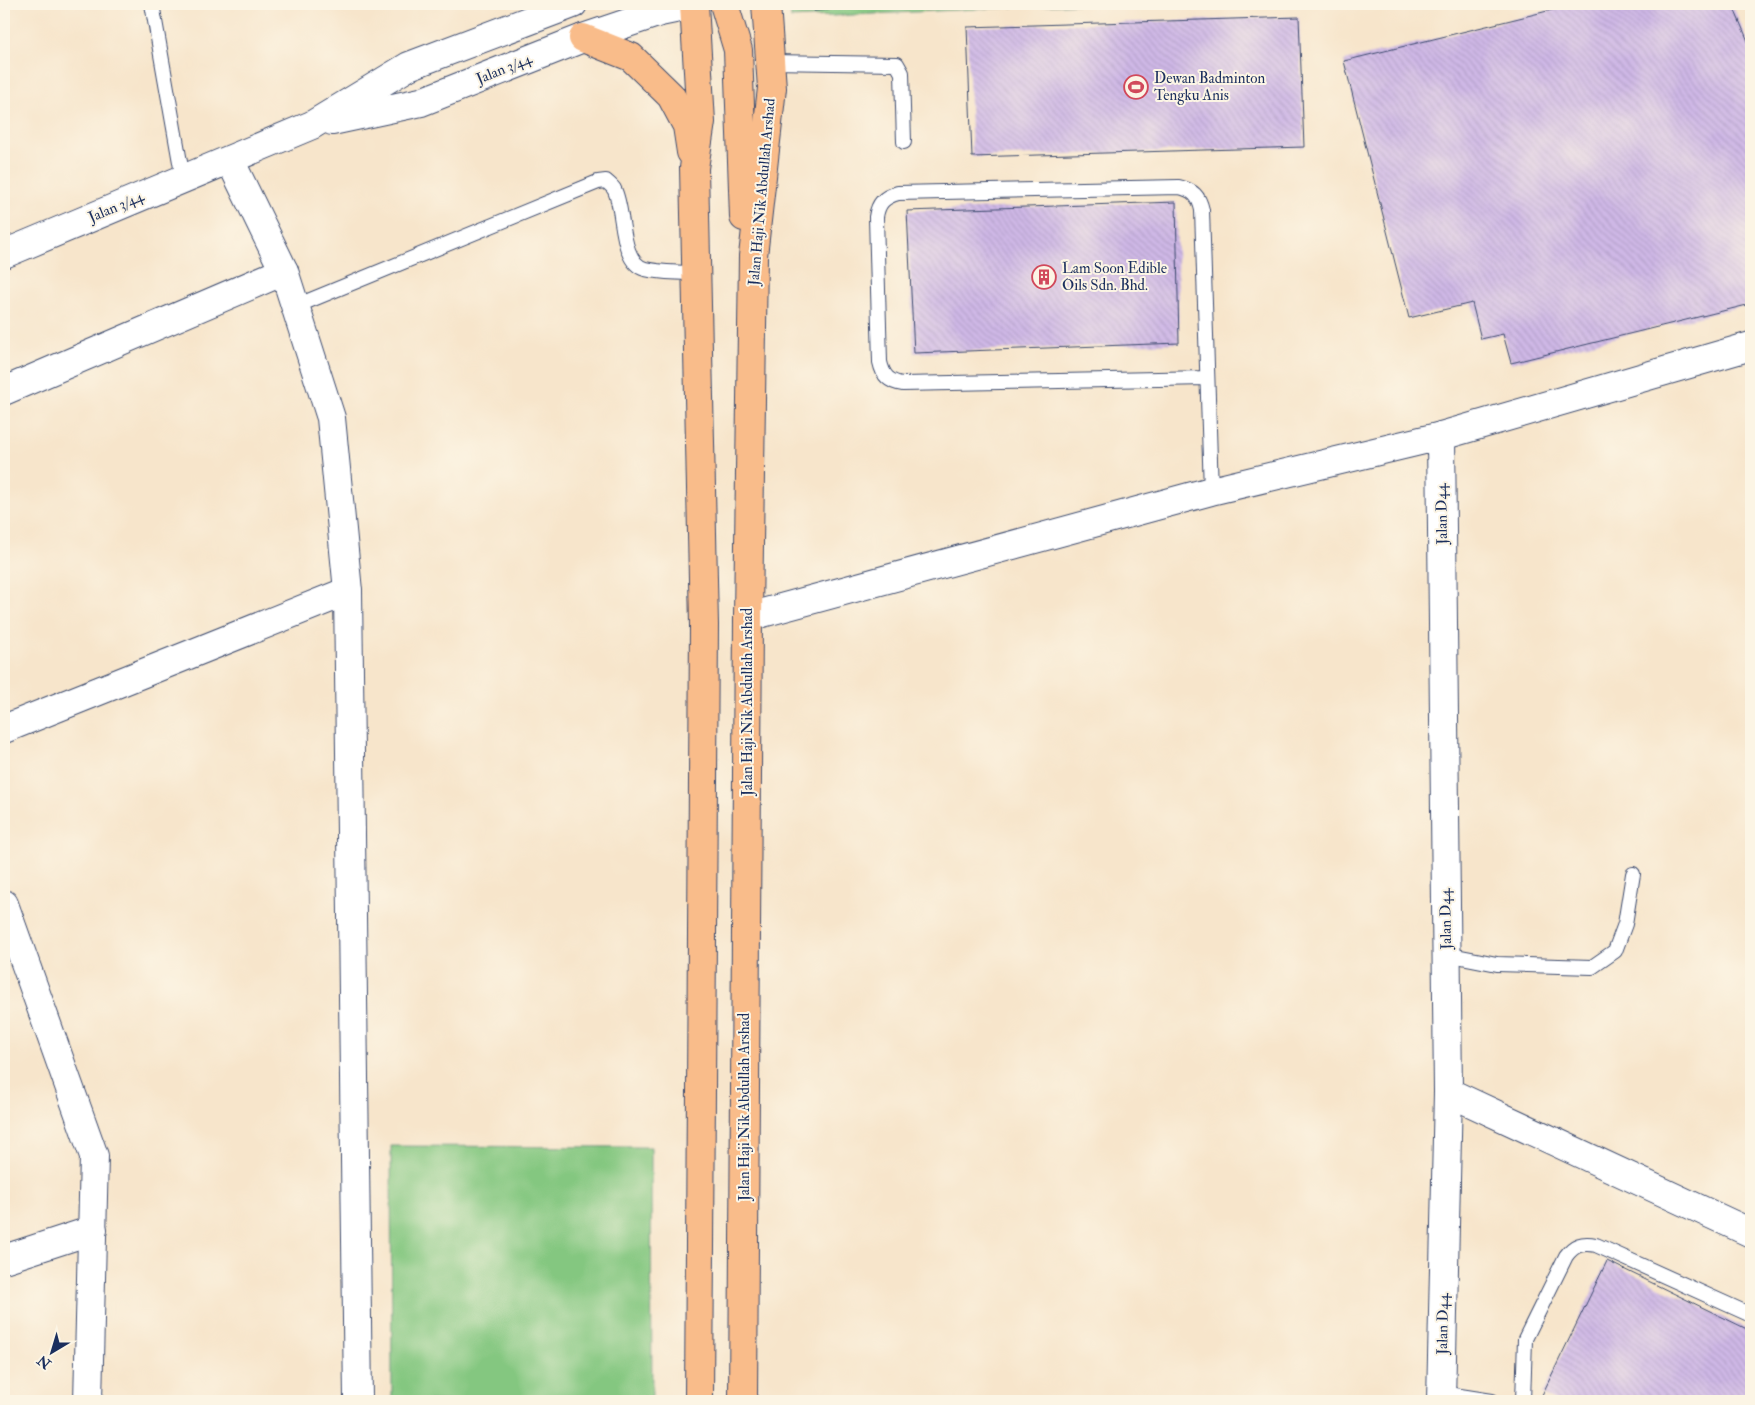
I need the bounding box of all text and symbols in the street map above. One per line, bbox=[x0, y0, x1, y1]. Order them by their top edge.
street label: Jalan 3/44 bbox=[473, 49, 536, 90]
place label: Dewan Badminton Tengku Anis bbox=[1154, 69, 1265, 105]
sports icon: Dewan Badminton Tengku Anis bbox=[1123, 74, 1149, 100]
street label: Jalan Haji Nik Abdullah Arshad bbox=[744, 97, 781, 288]
street label: Jalan 3/44 bbox=[85, 187, 148, 228]
place label: Lam Soon Edible Oils Sdn. Bhd. bbox=[1062, 259, 1167, 295]
building icon: Lam Soon Edible Oils Sdn. Bhd. bbox=[1031, 264, 1057, 290]
street label: Jalan D44 bbox=[1432, 482, 1453, 546]
street label: Jalan Haji Nik Abdullah Arshad bbox=[738, 607, 758, 797]
street label: Jalan D44 bbox=[1436, 887, 1457, 951]
street label: Jalan Haji Nik Abdullah Arshad bbox=[735, 1012, 755, 1202]
street label: Jalan D44 bbox=[1433, 1292, 1454, 1356]
north arrow bbox=[28, 1328, 78, 1378]
text: N bbox=[34, 1351, 55, 1373]

